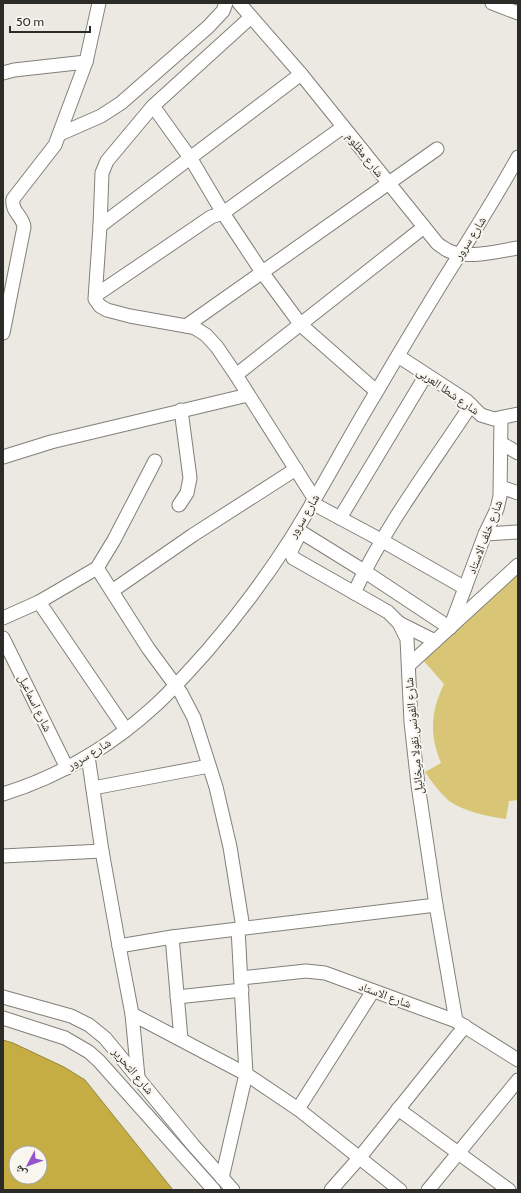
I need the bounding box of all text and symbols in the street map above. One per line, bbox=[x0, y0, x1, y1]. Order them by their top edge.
scale bar bbox=[10, 8, 90, 34]
text: 50 m bbox=[16, 14, 44, 29]
street label: شارع مظلوم bbox=[342, 129, 388, 181]
street label: شارع سرور bbox=[450, 213, 490, 264]
street label: شارع شطا العربى bbox=[413, 363, 483, 419]
street label: شارع سرور bbox=[284, 491, 323, 542]
street label: شارع خلف الاستاد bbox=[464, 498, 506, 576]
street label: شارع اسماعيل bbox=[14, 672, 56, 734]
street label: شارع الفونس نقولا ميخائيل bbox=[401, 677, 427, 795]
street label: شارع سرور bbox=[63, 735, 114, 774]
street label: شارع الاستاد bbox=[357, 978, 414, 1012]
street label: شارع التحرير bbox=[108, 1043, 158, 1098]
north arrow bbox=[8, 1145, 48, 1185]
text: ش bbox=[11, 1162, 30, 1181]

